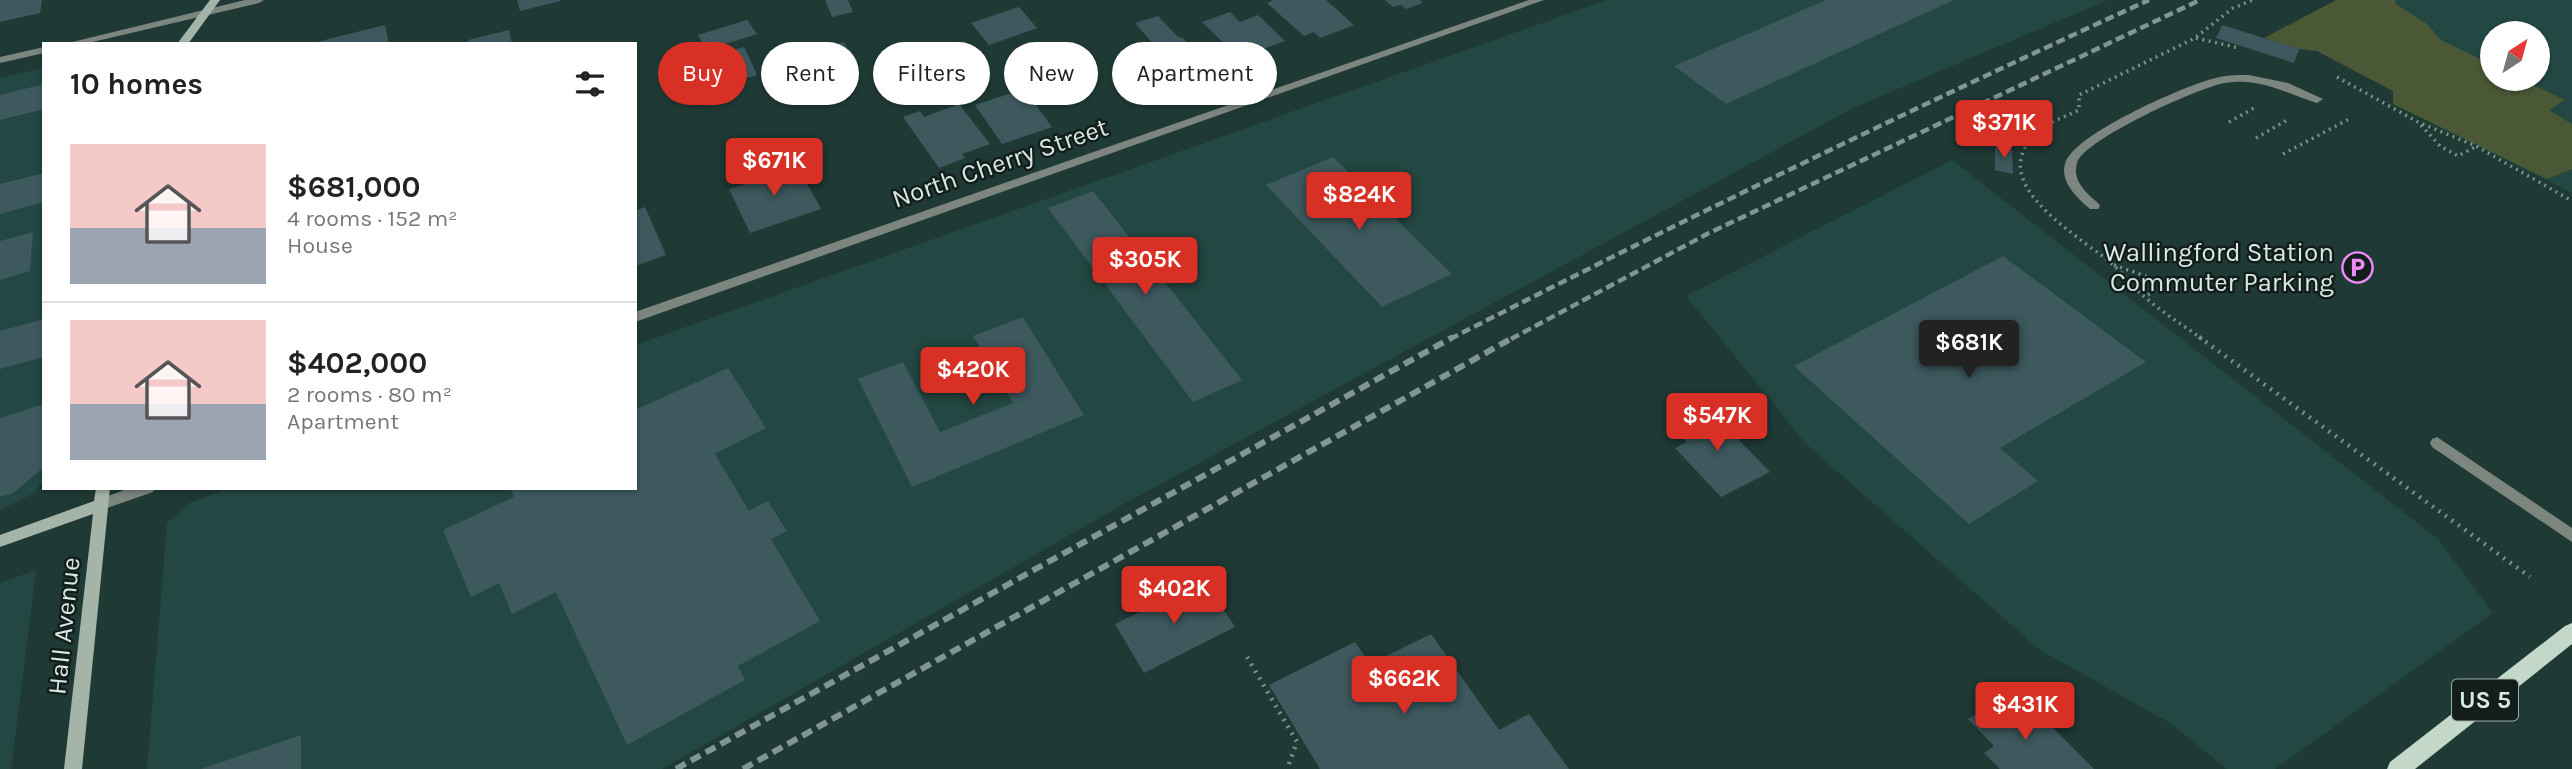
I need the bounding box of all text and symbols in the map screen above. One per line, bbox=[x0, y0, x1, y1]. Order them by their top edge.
north arrow bbox=[2480, 21, 2550, 91]
map controls bbox=[2480, 21, 2550, 91]
chip: Buy bbox=[658, 42, 747, 105]
chip: Rent bbox=[761, 42, 859, 105]
chip: Filters bbox=[873, 42, 990, 105]
chip: New bbox=[1004, 42, 1098, 105]
chip: Apartment bbox=[1112, 42, 1277, 105]
icon: filters bbox=[571, 65, 609, 103]
text: 10 homes bbox=[70, 66, 203, 102]
pin: $371K bbox=[1955, 100, 2053, 160]
text: $371K bbox=[1972, 109, 2036, 136]
street label: North Cherry Street bbox=[888, 111, 1112, 215]
pin: $671K bbox=[725, 138, 823, 198]
text: $671K bbox=[742, 147, 806, 174]
text: $681,000 bbox=[287, 169, 421, 205]
icon: home bbox=[126, 172, 210, 256]
pin: $824K bbox=[1310, 173, 1408, 232]
text: $824K bbox=[1322, 181, 1396, 208]
text: 4 rooms · 152 m² bbox=[287, 205, 458, 232]
text: House bbox=[287, 232, 353, 259]
place label: Wallingford Station Commuter Parking bbox=[2103, 237, 2334, 298]
pin: $305K bbox=[1096, 238, 1194, 297]
text: $305K bbox=[1108, 246, 1182, 273]
parking icon: Wallingford Station Commuter Parking bbox=[2340, 250, 2374, 284]
pin: $681K bbox=[1920, 320, 2018, 380]
text: $681K bbox=[1935, 329, 2003, 356]
text: $402,000 bbox=[287, 345, 427, 381]
icon: home bbox=[126, 348, 210, 432]
pin: $420K bbox=[924, 348, 1022, 407]
text: $420K bbox=[936, 356, 1010, 383]
text: 2 rooms · 80 m² bbox=[287, 381, 452, 408]
pin: $547K bbox=[1668, 393, 1766, 453]
text: $547K bbox=[1682, 402, 1752, 429]
text: Apartment bbox=[287, 408, 399, 435]
street label: Hall Avenue bbox=[41, 556, 87, 696]
pin: $402K bbox=[1125, 566, 1223, 626]
text: $402K bbox=[1137, 575, 1211, 602]
pin: $662K bbox=[1355, 656, 1453, 716]
text: $662K bbox=[1368, 665, 1440, 692]
road number: US 5 bbox=[2452, 680, 2518, 720]
pin: $431K bbox=[1976, 682, 2074, 742]
text: $431K bbox=[1991, 691, 2059, 718]

